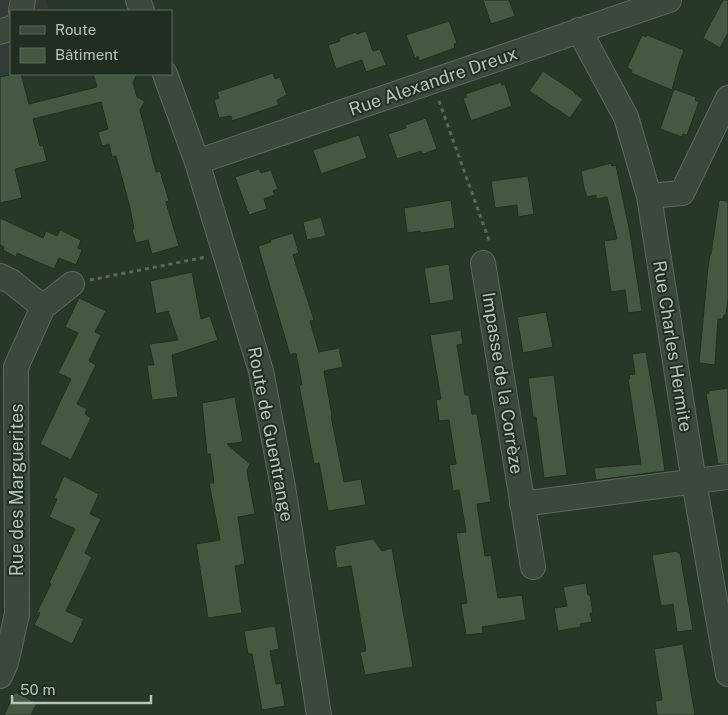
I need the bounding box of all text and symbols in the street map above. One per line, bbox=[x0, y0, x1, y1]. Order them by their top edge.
legend bbox=[10, 10, 172, 75]
text: Route bbox=[55, 21, 96, 38]
street label: Rue Alexandre Dreux bbox=[346, 42, 520, 120]
text: Bâtiment bbox=[55, 46, 118, 63]
street label: Rue Charles Hermite bbox=[649, 259, 697, 433]
street label: Impasse de la Corrèze bbox=[478, 291, 528, 475]
street label: Route de Guentrange bbox=[244, 345, 298, 523]
street label: Rue des Marguerites bbox=[6, 404, 27, 576]
scale bar bbox=[12, 672, 151, 704]
text: 50 m bbox=[20, 681, 55, 698]

